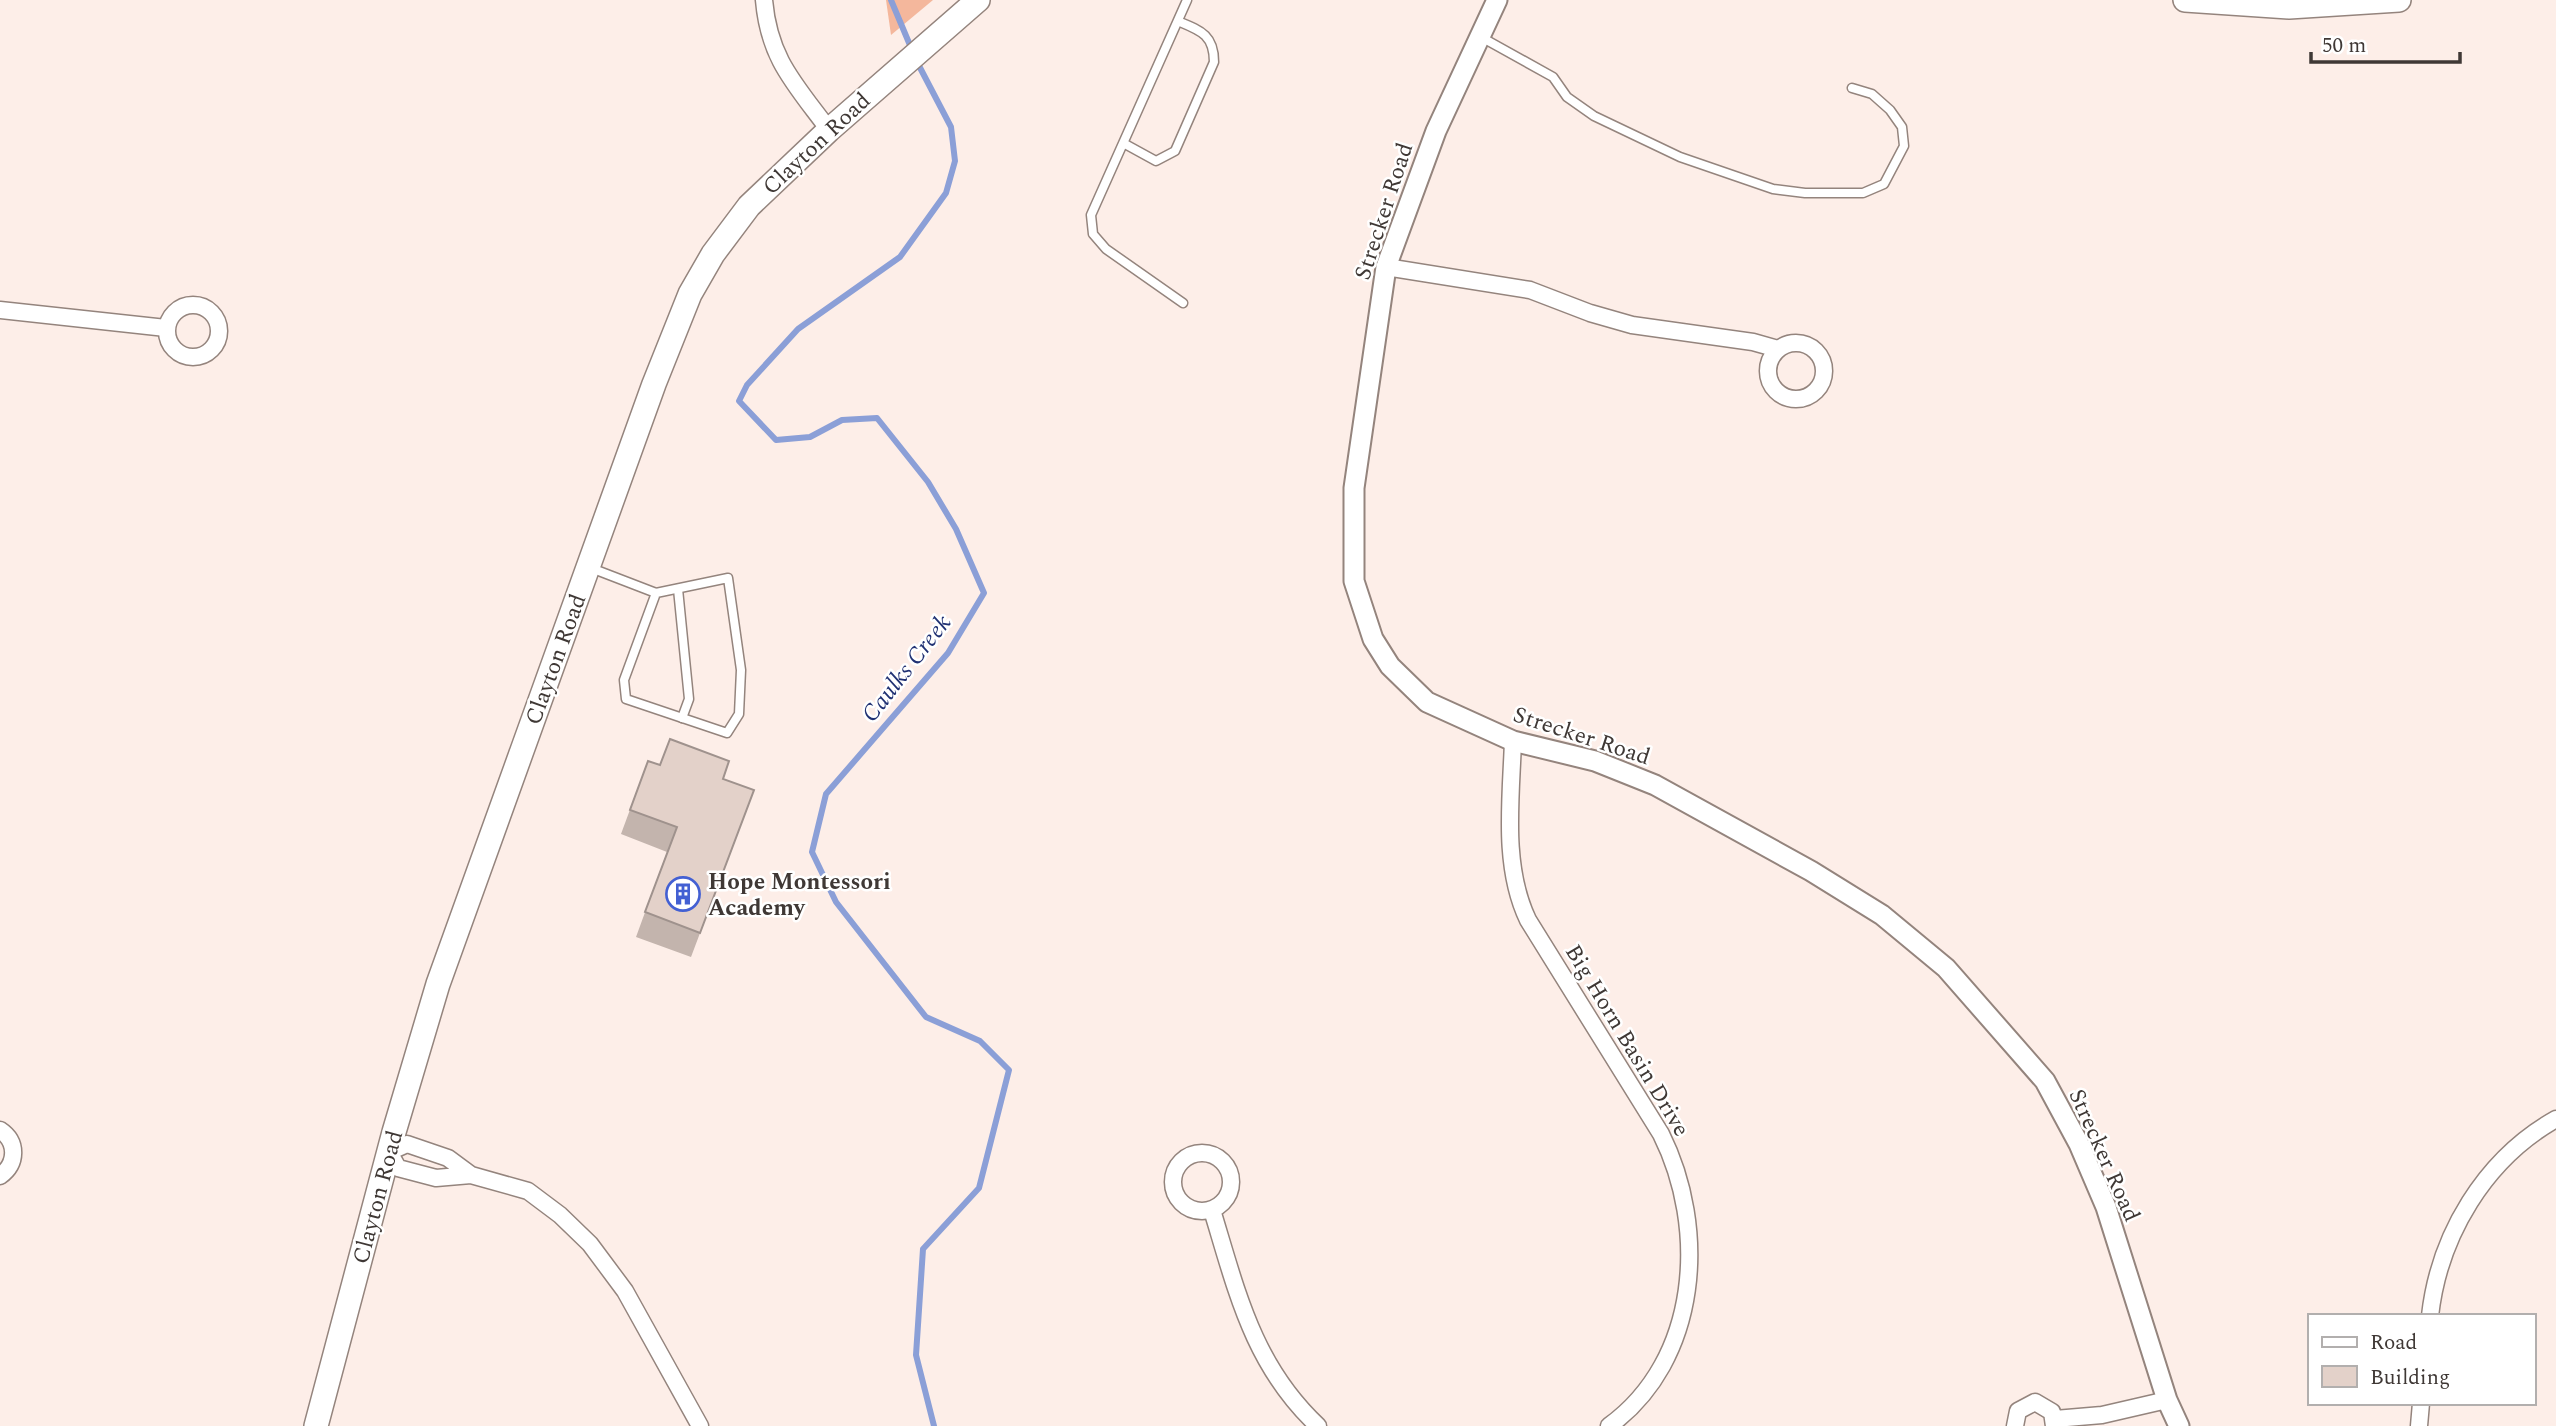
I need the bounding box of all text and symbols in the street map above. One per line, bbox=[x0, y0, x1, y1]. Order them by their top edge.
scale bar bbox=[2311, 21, 2460, 65]
text: 50 m bbox=[2322, 30, 2366, 62]
street label: Clayton Road bbox=[755, 84, 879, 204]
street label: Strecker Road bbox=[1346, 138, 1423, 285]
street label: Clayton Road bbox=[517, 589, 596, 730]
water label: Caulks Creek bbox=[853, 607, 961, 730]
street label: Strecker Road bbox=[1508, 698, 1655, 775]
place label: Hope Montessori Academy bbox=[708, 865, 891, 926]
building icon: Hope Montessori Academy bbox=[664, 875, 702, 913]
street label: Big Horn Basin Drive bbox=[1555, 938, 1698, 1144]
street label: Strecker Road bbox=[2059, 1083, 2149, 1228]
street label: Clayton Road bbox=[344, 1126, 413, 1268]
legend bbox=[2308, 1314, 2535, 1405]
text: Road bbox=[2370, 1327, 2417, 1359]
text: Building bbox=[2370, 1362, 2450, 1394]

